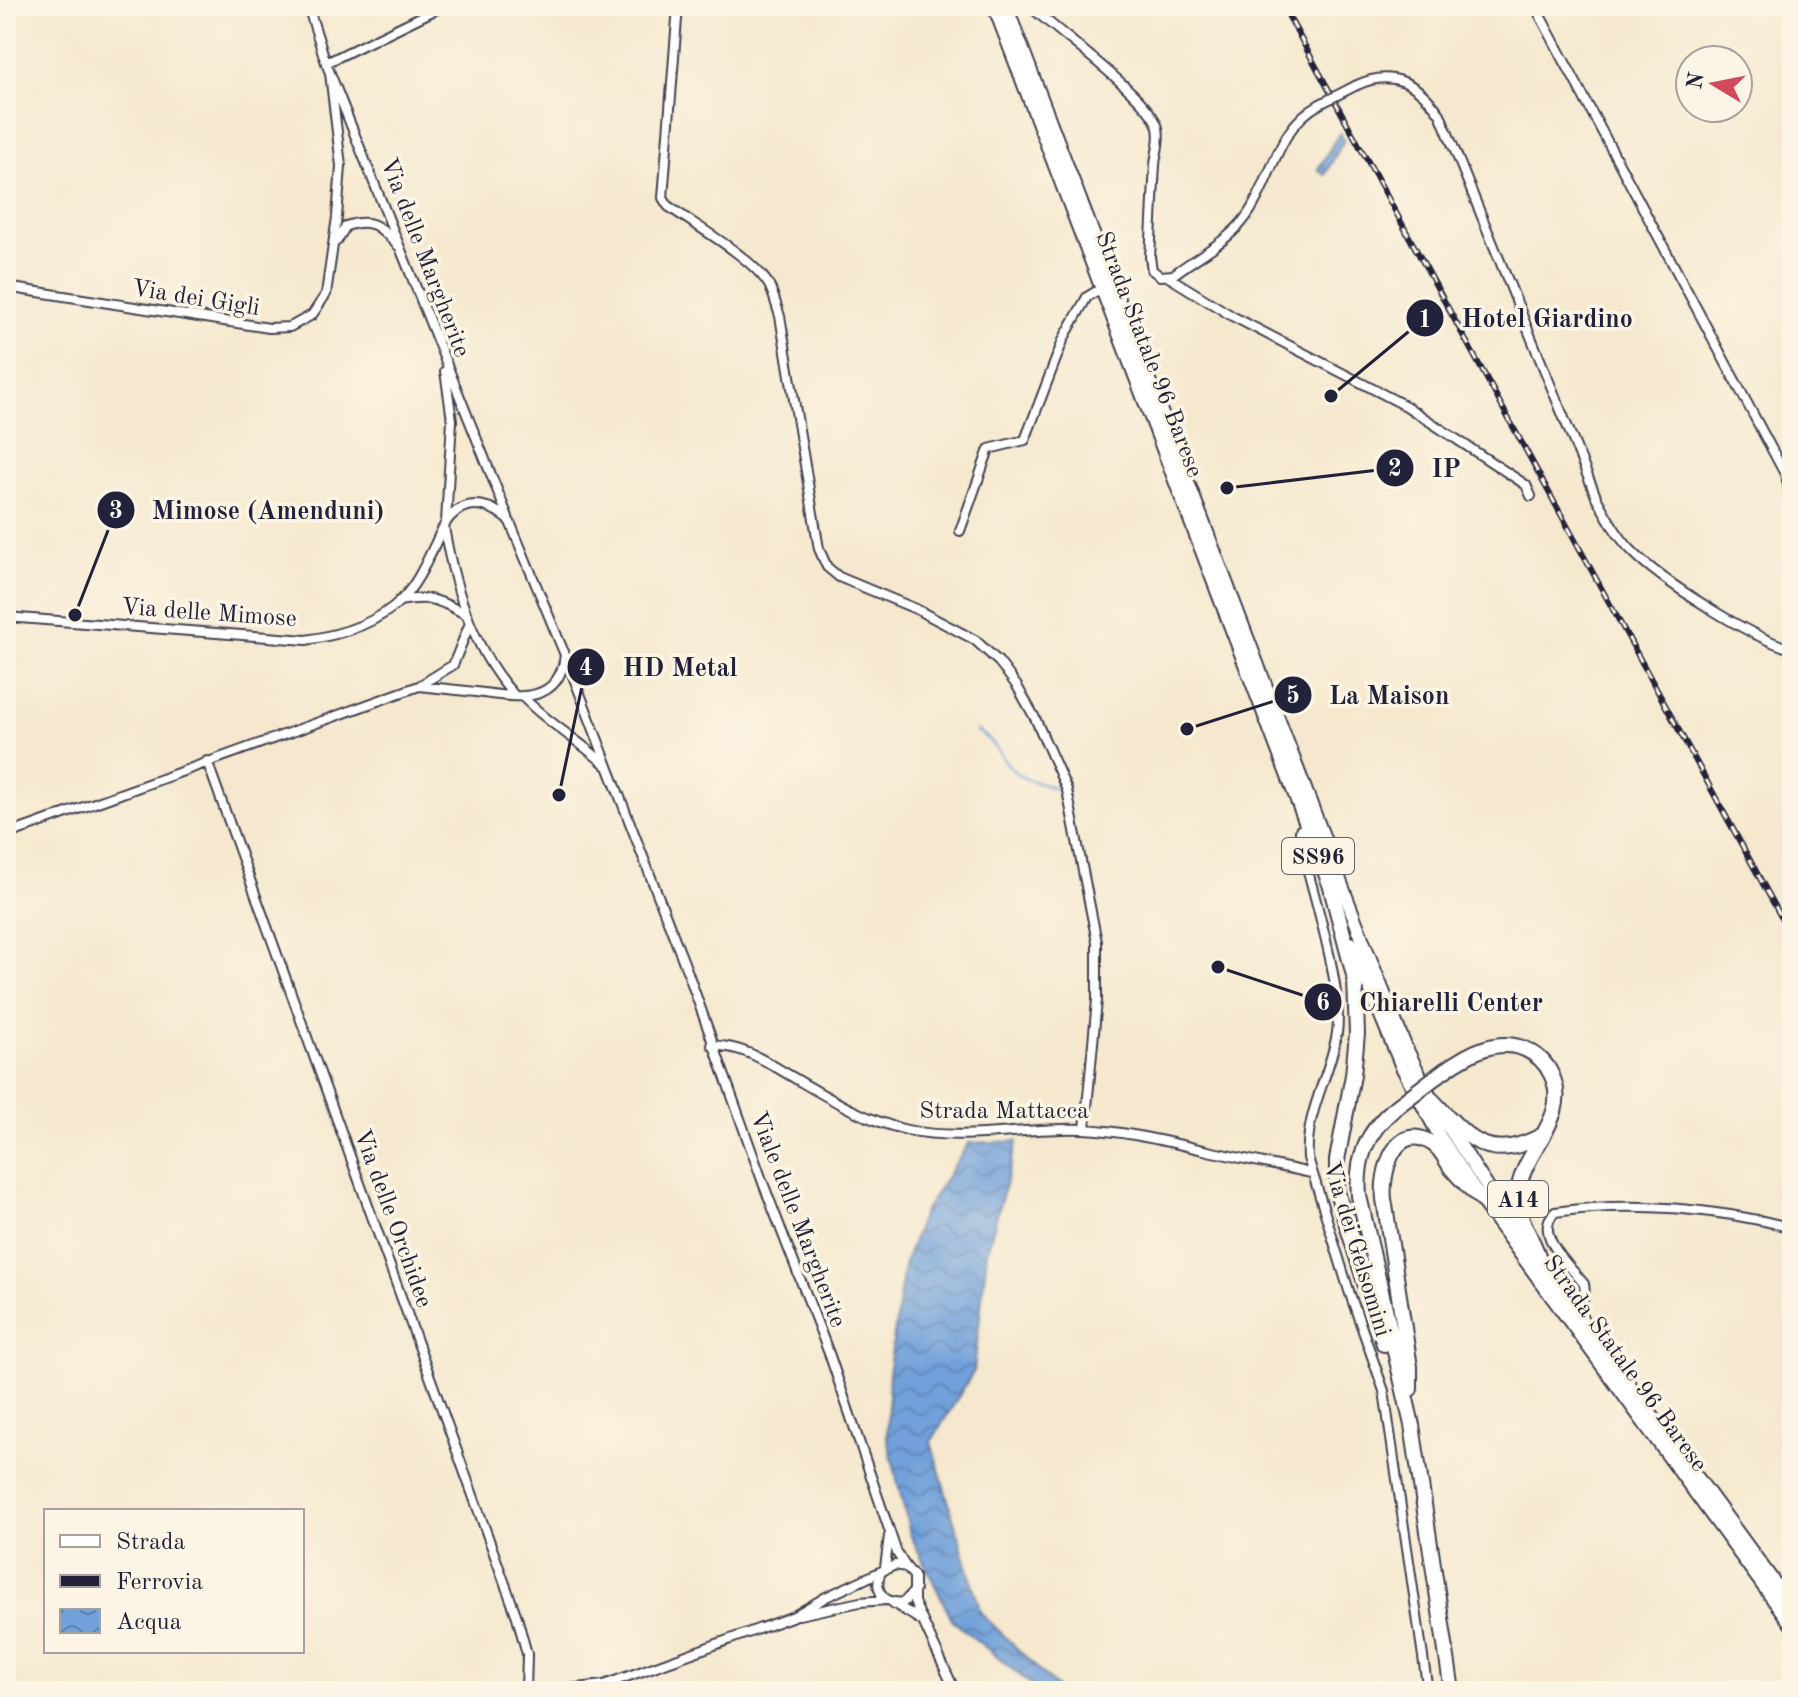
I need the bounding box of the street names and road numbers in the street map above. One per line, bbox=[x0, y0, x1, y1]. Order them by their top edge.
street label: Via delle Margherite bbox=[375, 155, 473, 361]
street label: Strada Statale 96 Barese bbox=[1090, 229, 1206, 481]
street label: Via dei Gigli bbox=[130, 277, 261, 321]
street label: Via delle Mimose bbox=[120, 596, 297, 632]
road number: SS96 bbox=[1282, 838, 1354, 874]
street label: Strada Mattacca bbox=[919, 1100, 1089, 1124]
street label: Viale delle Margherite bbox=[745, 1109, 849, 1331]
street label: Via delle Orchidee bbox=[349, 1126, 436, 1311]
street label: Via dei Gelsomini bbox=[1318, 1159, 1394, 1340]
road number: A14 bbox=[1488, 1181, 1548, 1217]
street label: Strada Statale 96 Barese bbox=[1538, 1252, 1711, 1477]

